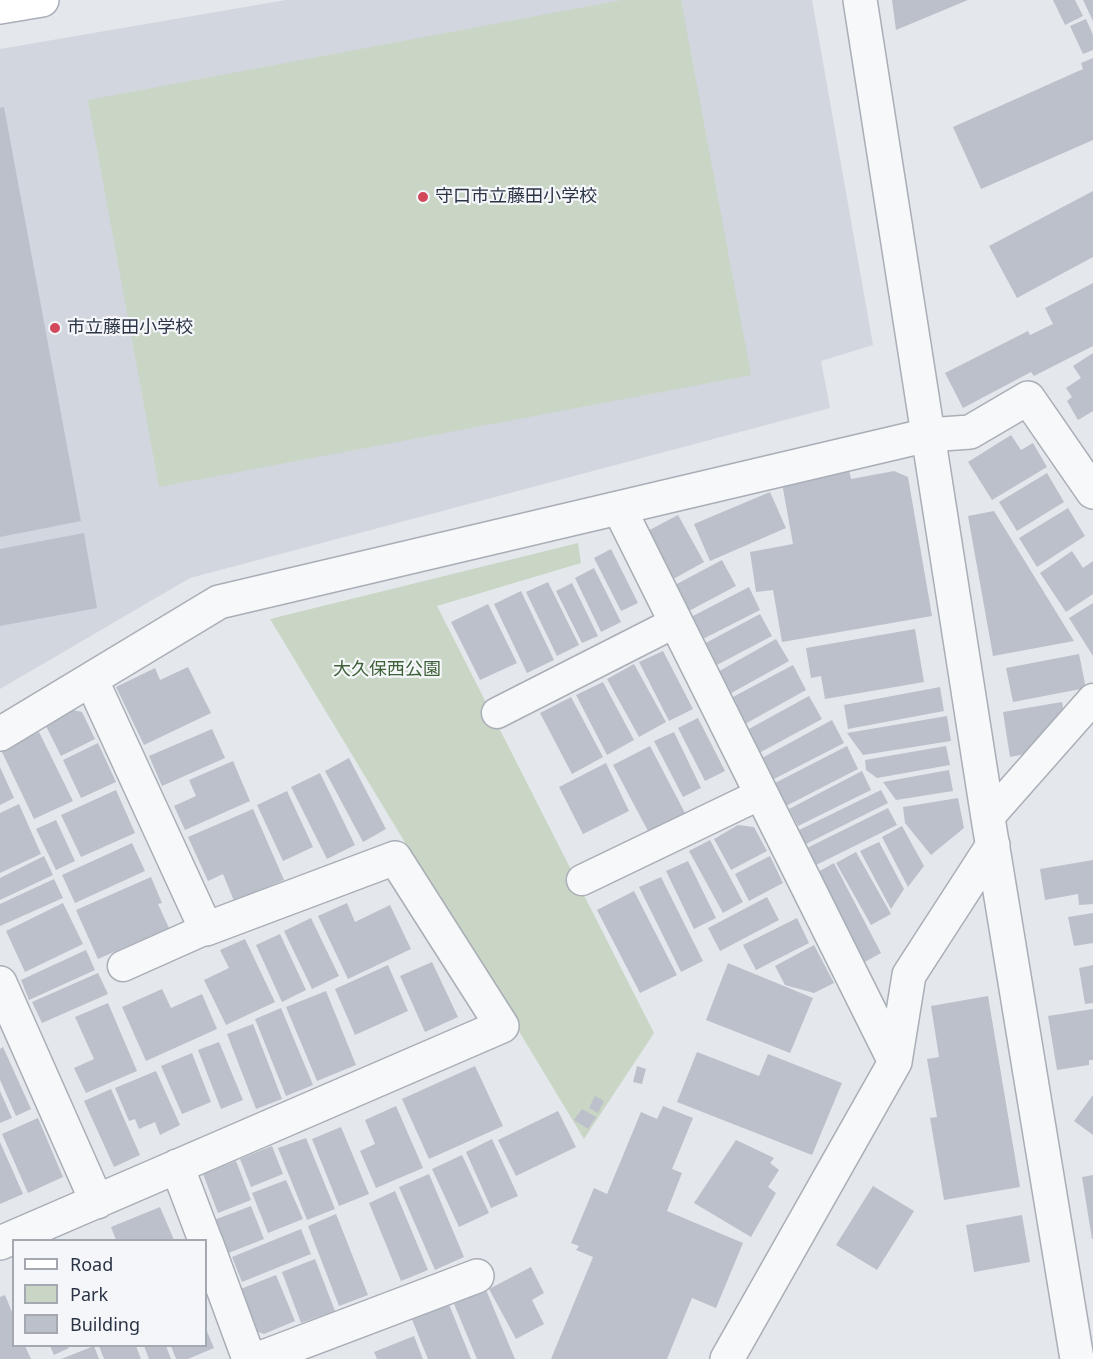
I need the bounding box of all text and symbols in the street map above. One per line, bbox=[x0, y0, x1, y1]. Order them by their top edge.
place label: 守口市立藤田小学校 bbox=[435, 186, 597, 208]
marker: 守口市立藤田小学校 bbox=[416, 190, 430, 204]
place label: 市立藤田小学校 bbox=[67, 317, 193, 339]
marker: 市立藤田小学校 bbox=[48, 321, 62, 335]
park label: 大久保西公園 bbox=[333, 659, 441, 681]
legend bbox=[12, 1239, 207, 1347]
text: Road bbox=[70, 1252, 113, 1276]
text: Park bbox=[70, 1282, 108, 1306]
text: Building bbox=[70, 1312, 140, 1336]

